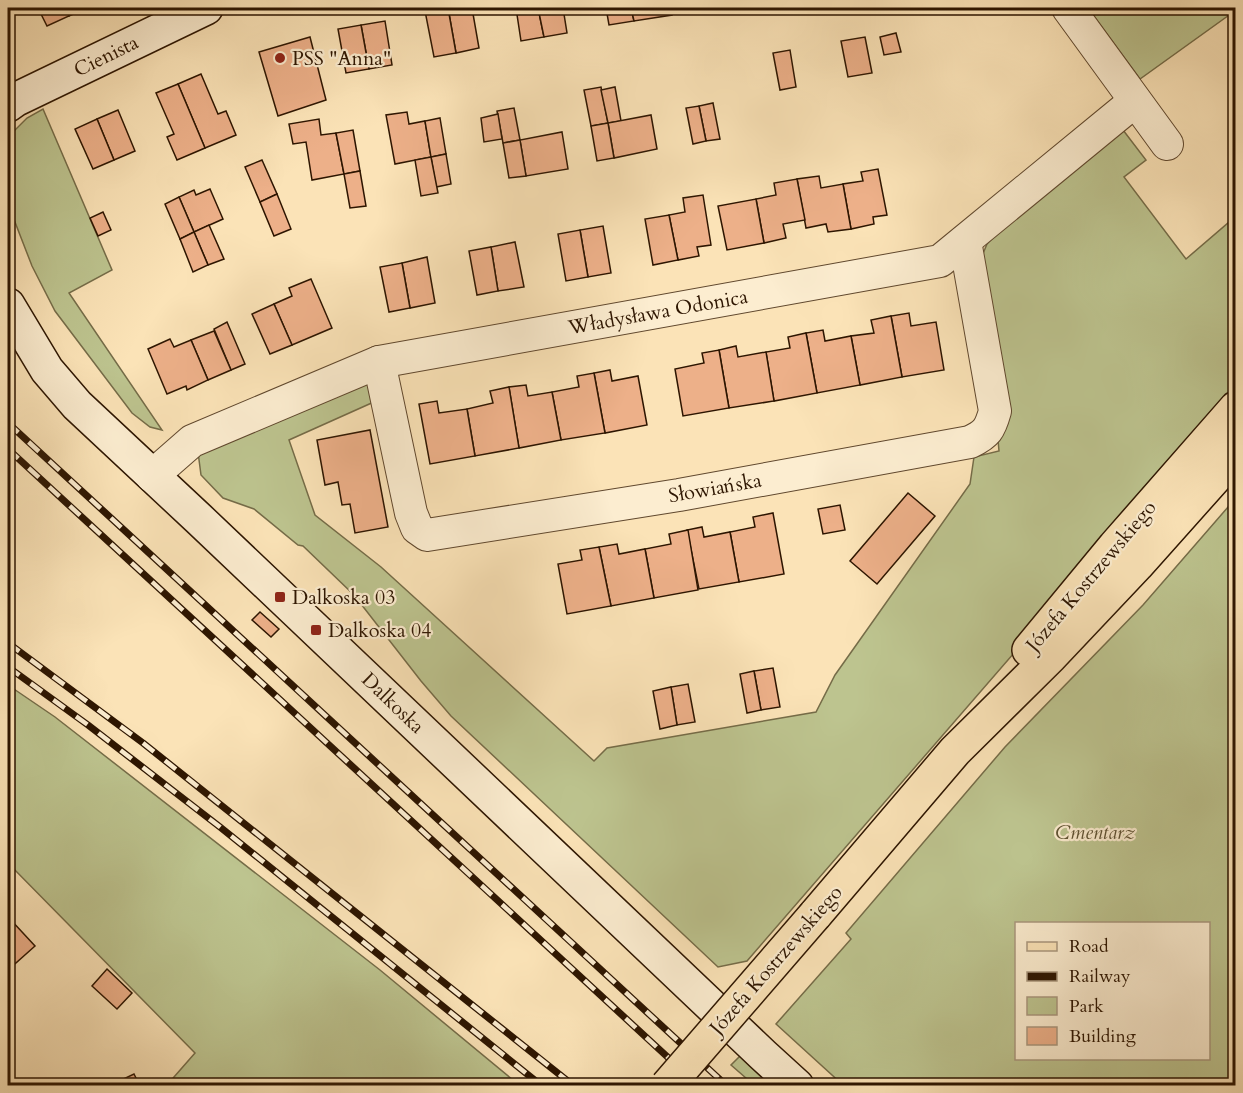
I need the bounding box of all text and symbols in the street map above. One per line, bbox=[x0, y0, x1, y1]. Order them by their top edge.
street label: Cienista bbox=[69, 29, 143, 83]
place label: PSS "Anna" bbox=[292, 45, 391, 72]
marker: PSS "Anna" bbox=[273, 51, 287, 65]
street label: Władysława Odonica bbox=[565, 283, 750, 341]
street label: Słowiańska bbox=[666, 466, 764, 509]
street label: Józefa Kostrzewskiego bbox=[1018, 494, 1162, 660]
place label: Dalkoska 03 bbox=[292, 584, 395, 611]
marker: Dalkoska 03 bbox=[273, 590, 287, 604]
place label: Dalkoska 04 bbox=[328, 617, 431, 644]
marker: Dalkoska 04 bbox=[309, 623, 323, 637]
street label: Dalkoska bbox=[356, 666, 431, 740]
park label: Cmentarz bbox=[1055, 819, 1136, 846]
street label: Józefa Kostrzewskiego bbox=[702, 879, 849, 1043]
legend bbox=[1015, 922, 1210, 1060]
text: Road bbox=[1069, 934, 1109, 959]
text: Railway bbox=[1069, 964, 1131, 989]
text: Park bbox=[1069, 994, 1104, 1019]
text: Building bbox=[1069, 1024, 1137, 1049]

